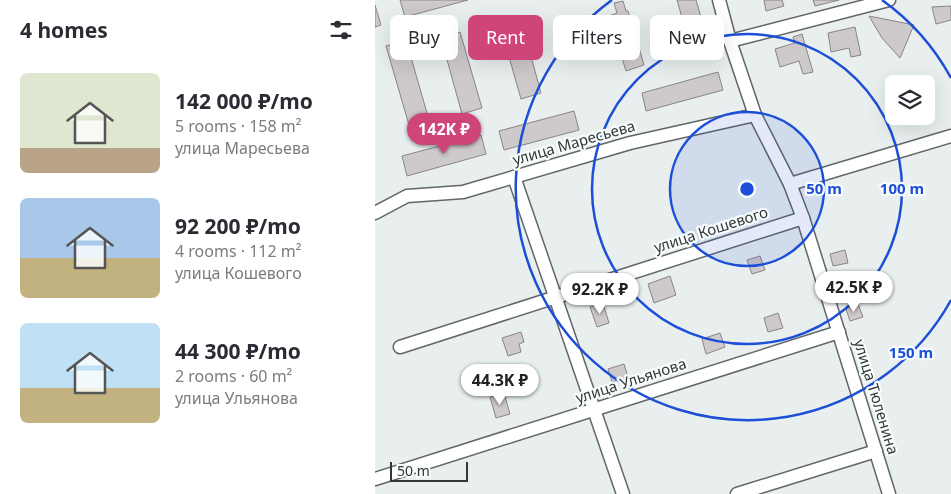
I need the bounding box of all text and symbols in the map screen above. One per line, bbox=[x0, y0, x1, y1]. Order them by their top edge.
chip: Buy bbox=[390, 15, 458, 60]
chip: Rent bbox=[468, 15, 543, 60]
chip: Filters bbox=[553, 15, 640, 60]
chip: New bbox=[650, 15, 724, 60]
text: 4 homes bbox=[20, 16, 108, 44]
icon: filters bbox=[327, 16, 355, 44]
map controls bbox=[885, 75, 935, 125]
button: layers bbox=[885, 75, 935, 125]
text: 142 000 ₽/mo bbox=[175, 87, 313, 115]
icon: home bbox=[60, 93, 120, 153]
pin: 142K ₽ bbox=[403, 112, 485, 155]
text: 5 rooms · 158 m² bbox=[175, 115, 301, 137]
street label: улица Маресьева bbox=[510, 115, 637, 169]
text: 142K ₽ bbox=[418, 118, 470, 140]
text: улица Маресьева bbox=[175, 137, 310, 159]
text: 50 m bbox=[806, 178, 842, 198]
text: 100 m bbox=[880, 178, 924, 198]
centre of rings bbox=[738, 180, 756, 198]
street label: улица Кошевого bbox=[651, 201, 770, 257]
text: 92 200 ₽/mo bbox=[175, 212, 301, 240]
icon: home bbox=[60, 218, 120, 278]
text: 4 rooms · 112 m² bbox=[175, 240, 301, 262]
text: улица Кошевого bbox=[175, 262, 302, 284]
pin: 42.5K ₽ bbox=[808, 270, 900, 313]
pin: 92.2K ₽ bbox=[554, 272, 646, 315]
text: 42.5K ₽ bbox=[826, 276, 882, 298]
text: 92.2K ₽ bbox=[572, 278, 628, 300]
text: 44 300 ₽/mo bbox=[175, 337, 301, 365]
street label: улица Тюленина bbox=[850, 337, 904, 457]
text: 150 m bbox=[889, 342, 933, 362]
icon: home bbox=[60, 343, 120, 403]
street label: улица Ульянова bbox=[573, 353, 689, 407]
pin: 44.3K ₽ bbox=[454, 364, 546, 406]
text: 2 rooms · 60 m² bbox=[175, 365, 292, 387]
text: 44.3K ₽ bbox=[472, 369, 528, 391]
text: улица Ульянова bbox=[175, 387, 298, 409]
scale bar bbox=[390, 459, 467, 482]
text: 50 m bbox=[397, 461, 430, 480]

